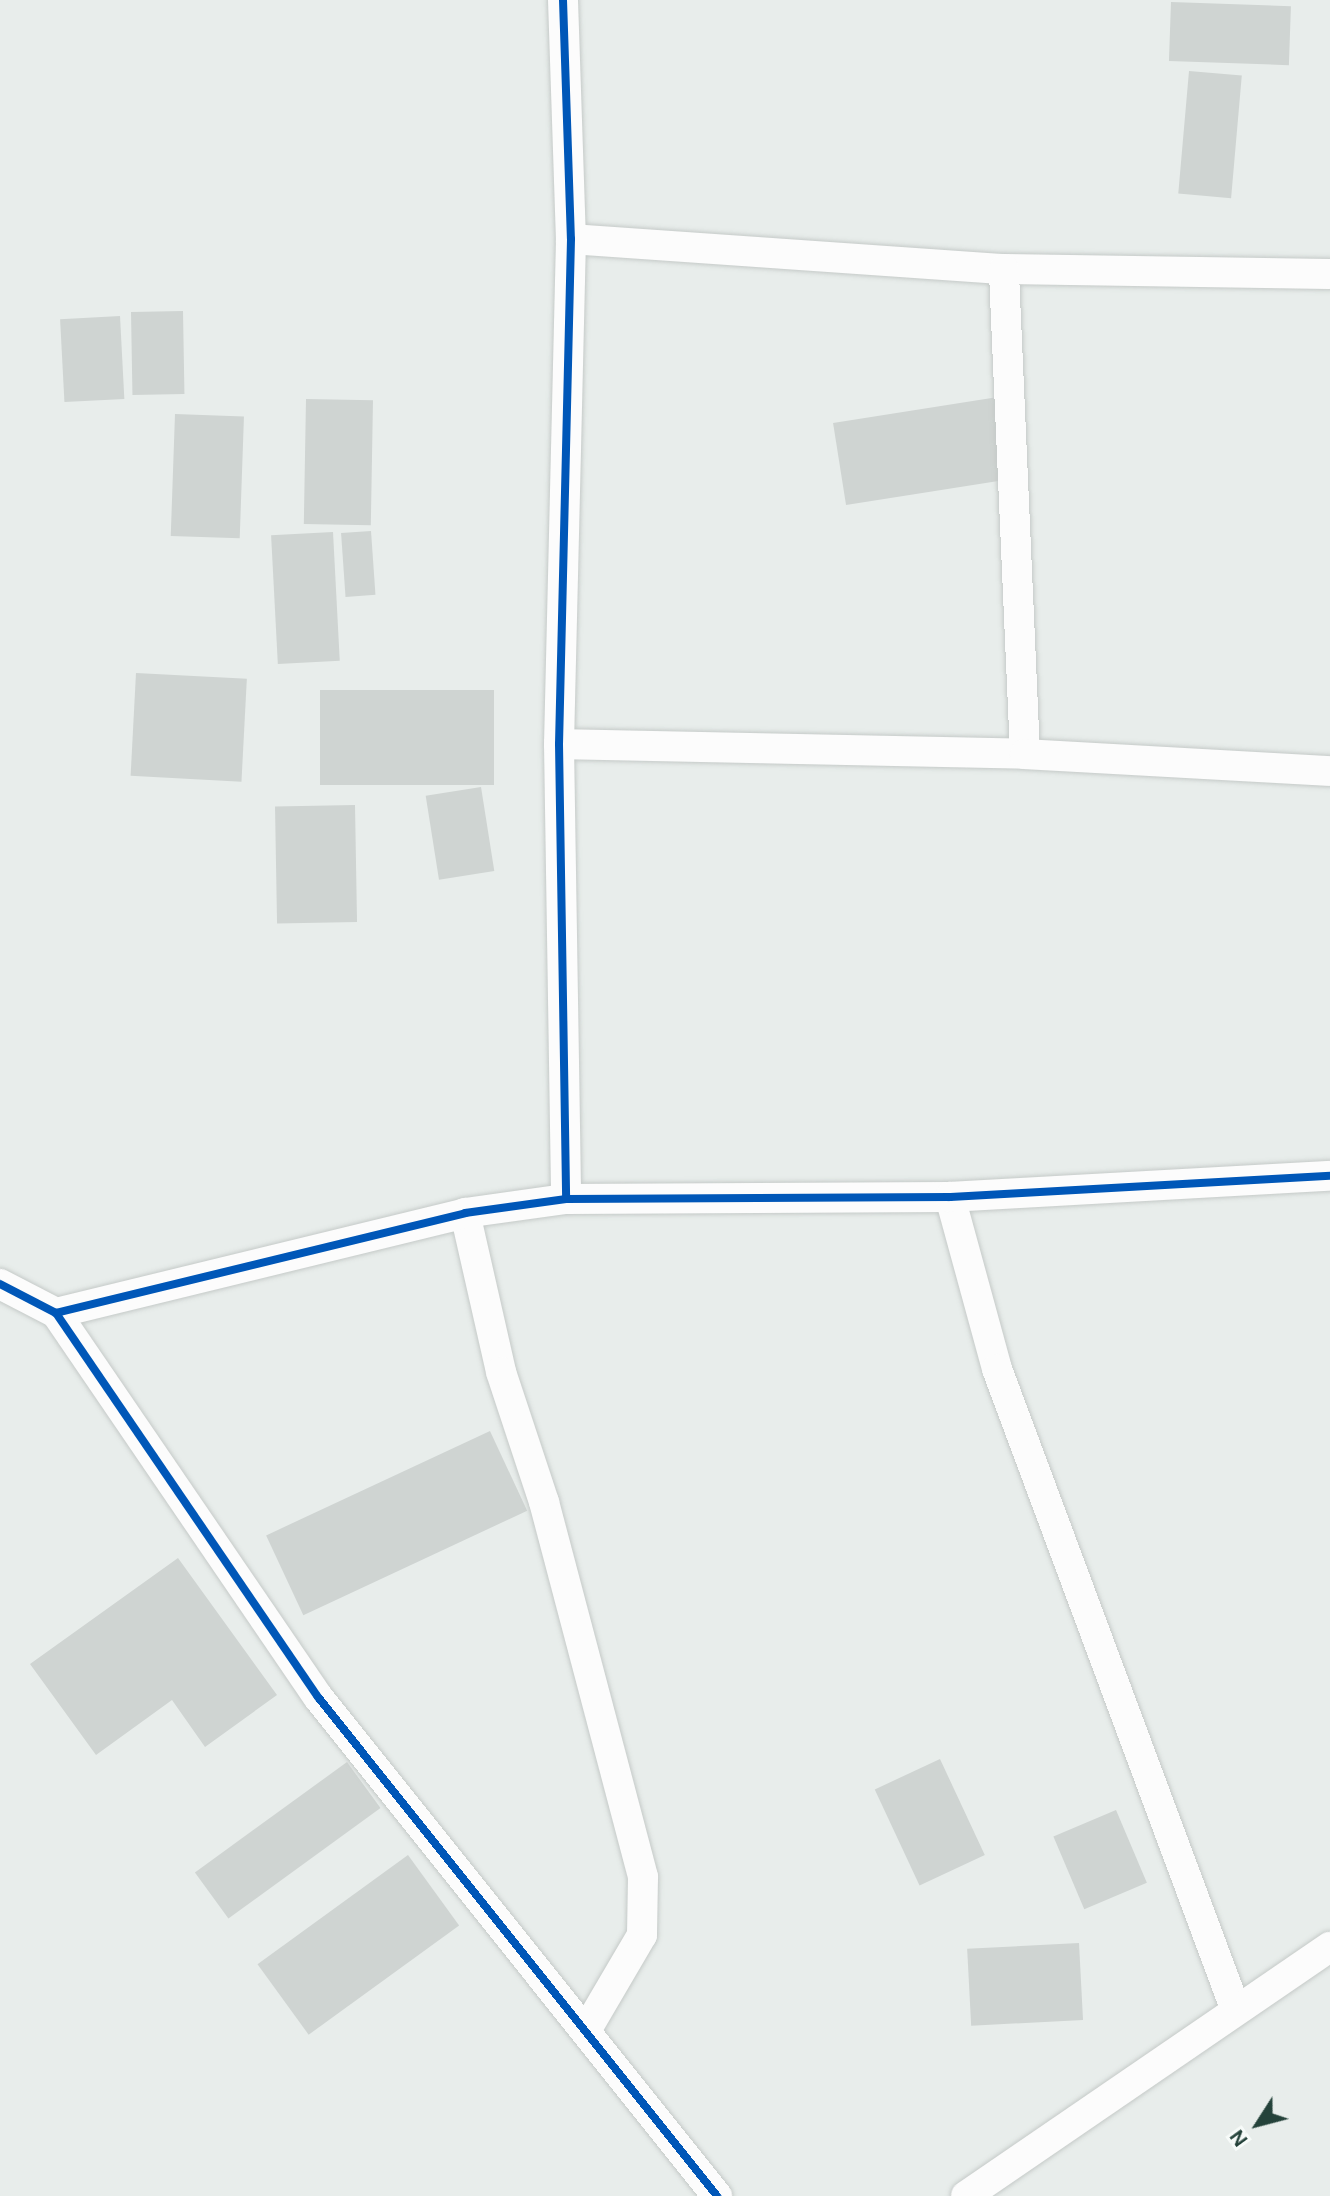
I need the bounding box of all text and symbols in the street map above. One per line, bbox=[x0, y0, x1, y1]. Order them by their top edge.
north arrow bbox=[1218, 2084, 1298, 2164]
text: N bbox=[1223, 2124, 1254, 2152]

